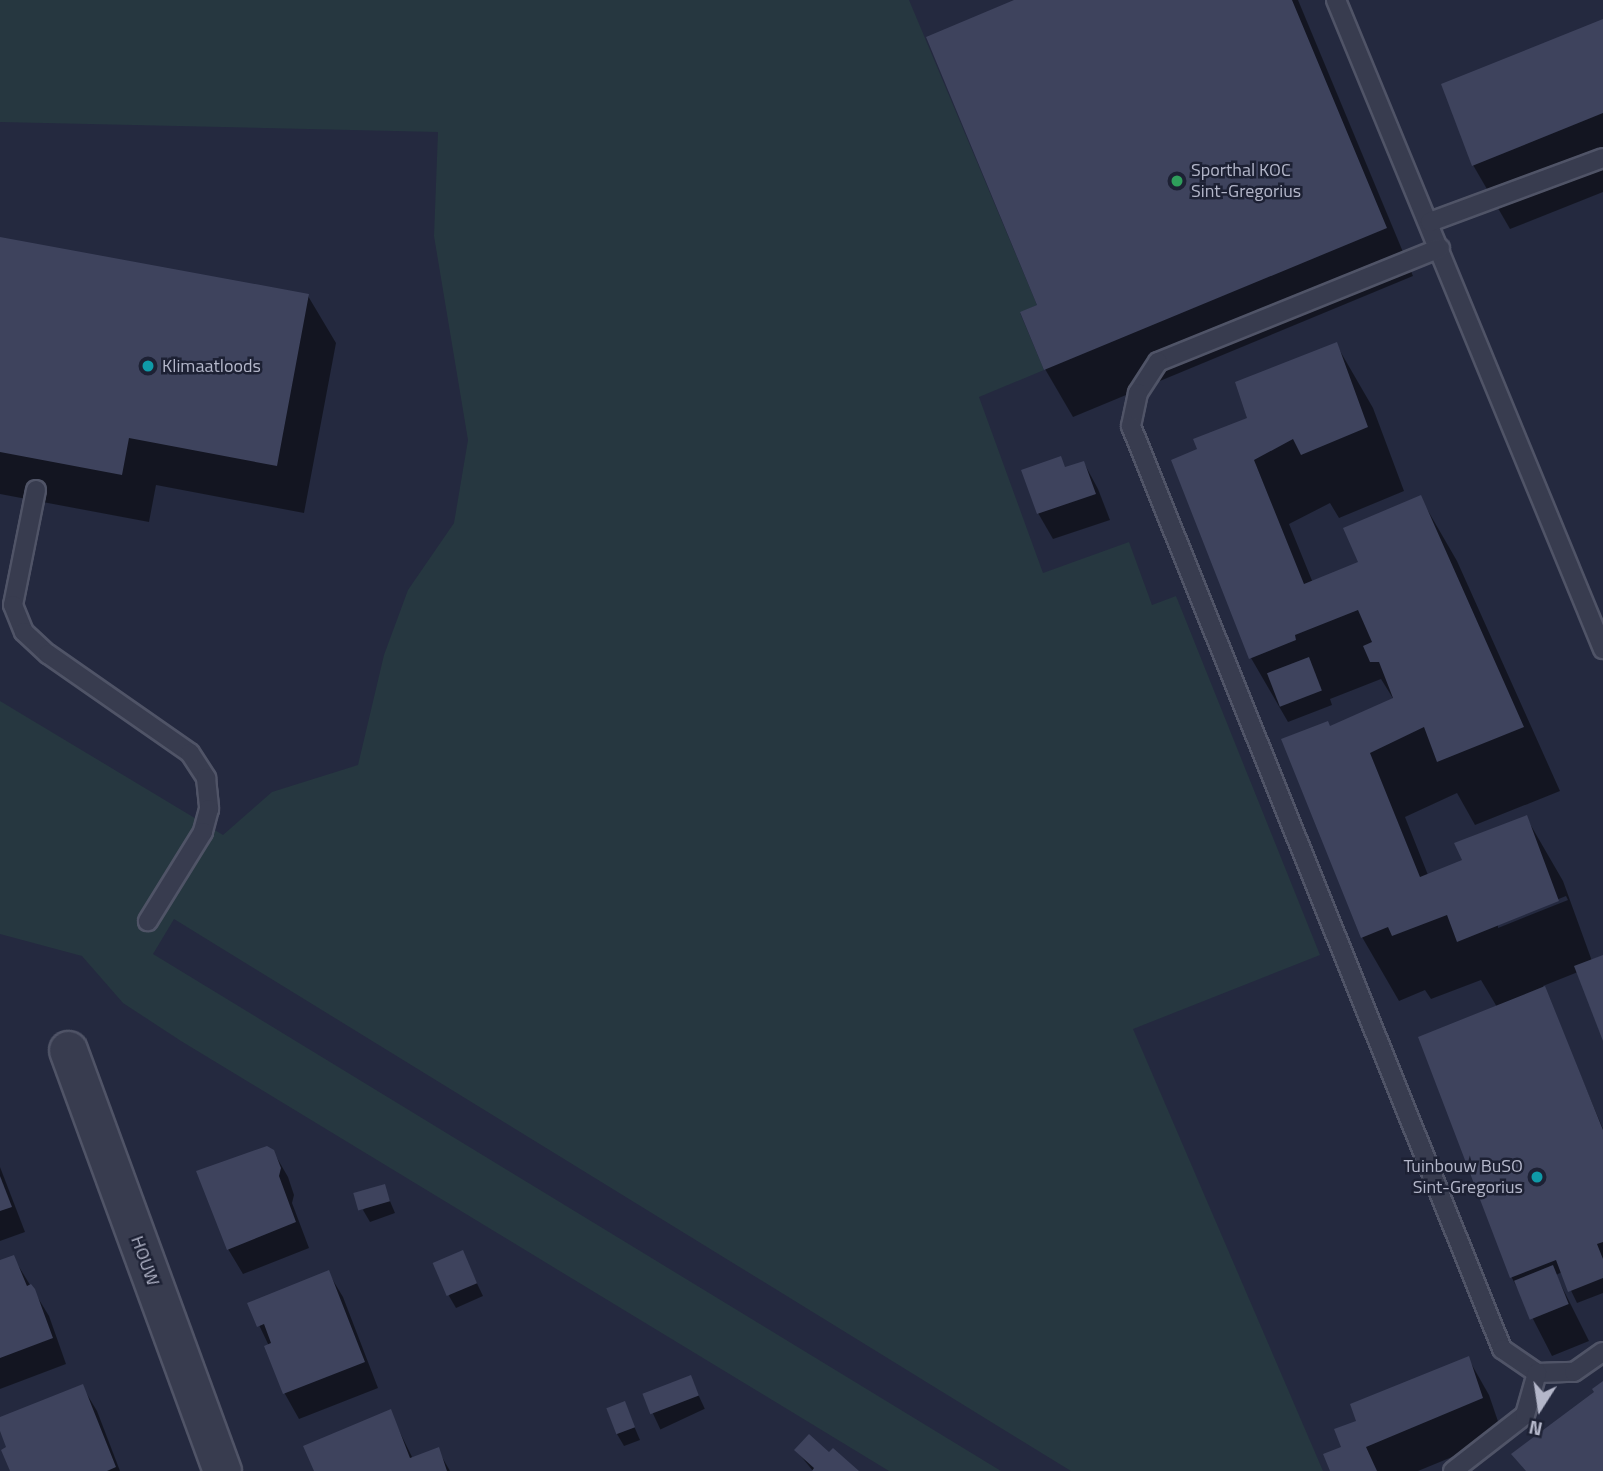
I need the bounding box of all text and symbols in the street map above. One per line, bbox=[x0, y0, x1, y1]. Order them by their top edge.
place label: Sporthal KOC Sint-Gregorius bbox=[1191, 160, 1301, 202]
marker: Sporthal KOC Sint-Gregorius bbox=[1169, 173, 1185, 189]
place label: Klimaatloods bbox=[162, 355, 261, 377]
marker: Klimaatloods bbox=[140, 358, 156, 374]
place label: Tuinbouw BuSO Sint-Gregorius bbox=[1403, 1156, 1523, 1198]
marker: Tuinbouw BuSO Sint-Gregorius bbox=[1529, 1169, 1545, 1185]
street label: HOUW bbox=[126, 1233, 164, 1289]
north arrow bbox=[1505, 1373, 1575, 1443]
text: N bbox=[1526, 1413, 1545, 1445]

